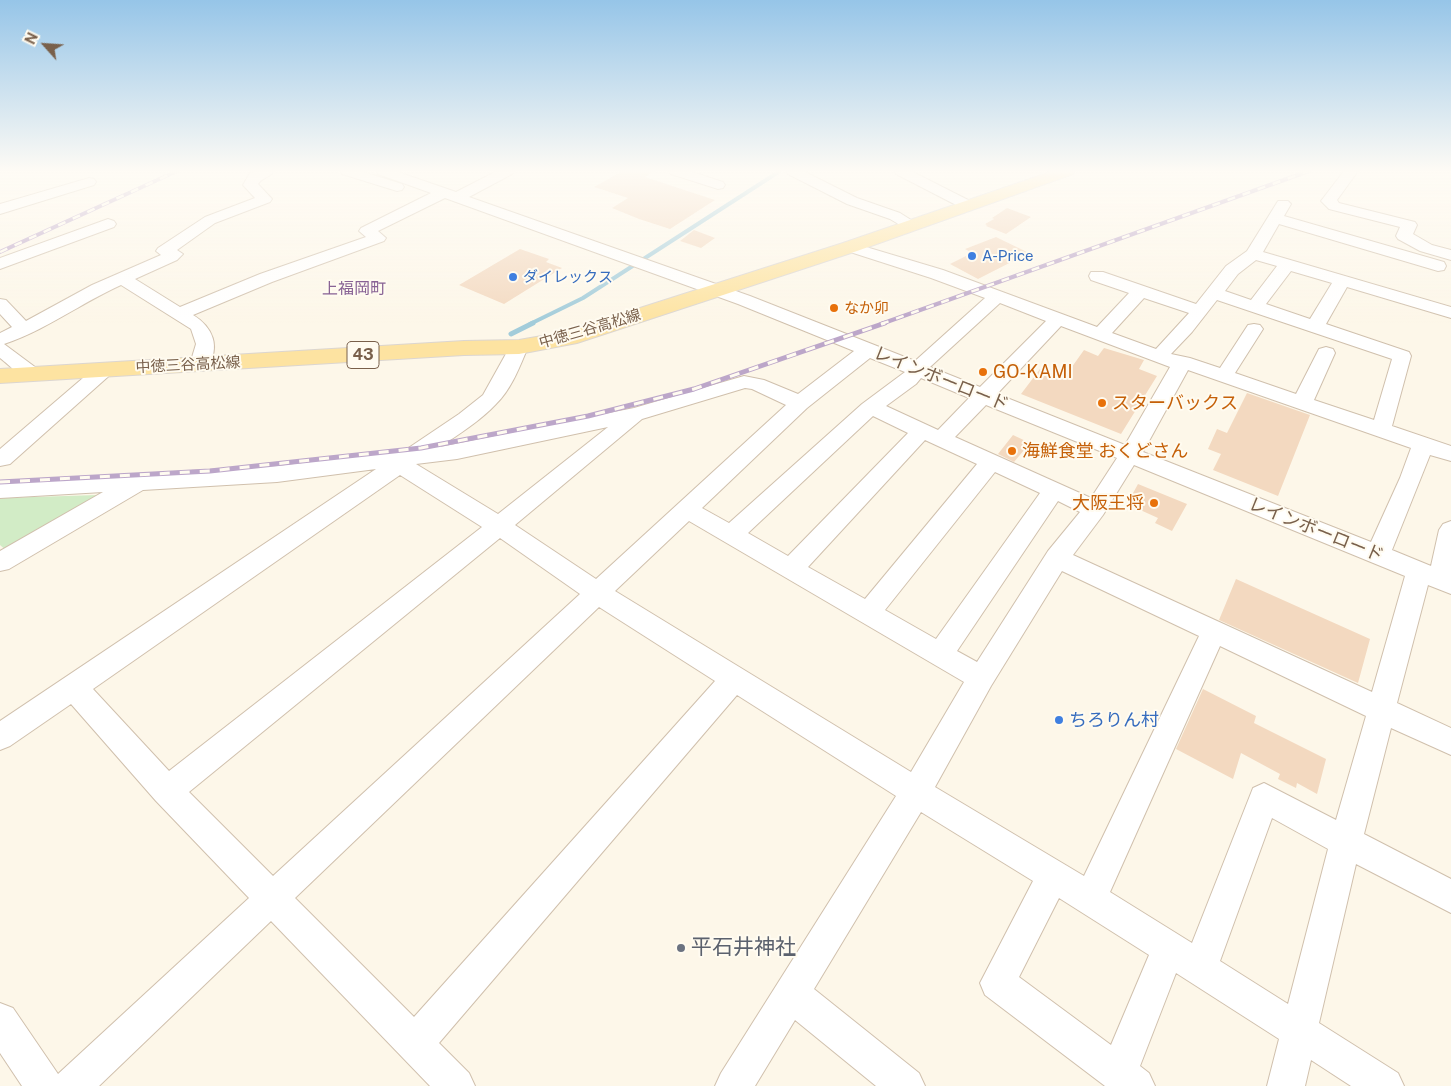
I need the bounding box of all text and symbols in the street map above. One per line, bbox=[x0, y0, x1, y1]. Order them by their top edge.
north arrow bbox=[20, 20, 70, 70]
text: N bbox=[22, 30, 41, 47]
place label: A-Price bbox=[982, 247, 1034, 265]
marker: A-Price bbox=[966, 250, 978, 262]
place label: ダイレックス bbox=[523, 268, 613, 286]
marker: ダイレックス bbox=[507, 271, 519, 283]
district label: 上福岡町 bbox=[322, 279, 386, 299]
place label: なか卯 bbox=[844, 299, 889, 317]
marker: なか卯 bbox=[828, 302, 840, 314]
street label: 中徳三谷高松線 bbox=[537, 306, 643, 352]
road number: 43 bbox=[347, 342, 379, 368]
street label: レインボーロード bbox=[870, 342, 1012, 416]
street label: 中徳三谷高松線 bbox=[135, 353, 241, 377]
place label: GO-KAMI bbox=[993, 361, 1073, 383]
marker: GO-KAMI bbox=[977, 366, 989, 378]
place label: スターバックス bbox=[1112, 392, 1238, 414]
marker: スターバックス bbox=[1096, 397, 1108, 409]
place label: 海鮮食堂 おくどさん bbox=[1022, 440, 1188, 462]
marker: 海鮮食堂 おくどさん bbox=[1006, 445, 1018, 457]
place label: 大阪王将 bbox=[1072, 492, 1144, 514]
street label: レインボーロード bbox=[1245, 493, 1387, 567]
marker: 大阪王将 bbox=[1148, 497, 1160, 509]
place label: ちろりん村 bbox=[1069, 709, 1159, 731]
marker: ちろりん村 bbox=[1053, 714, 1065, 726]
place label: 平石井神社 bbox=[691, 935, 796, 961]
marker: 平石井神社 bbox=[675, 942, 687, 954]

